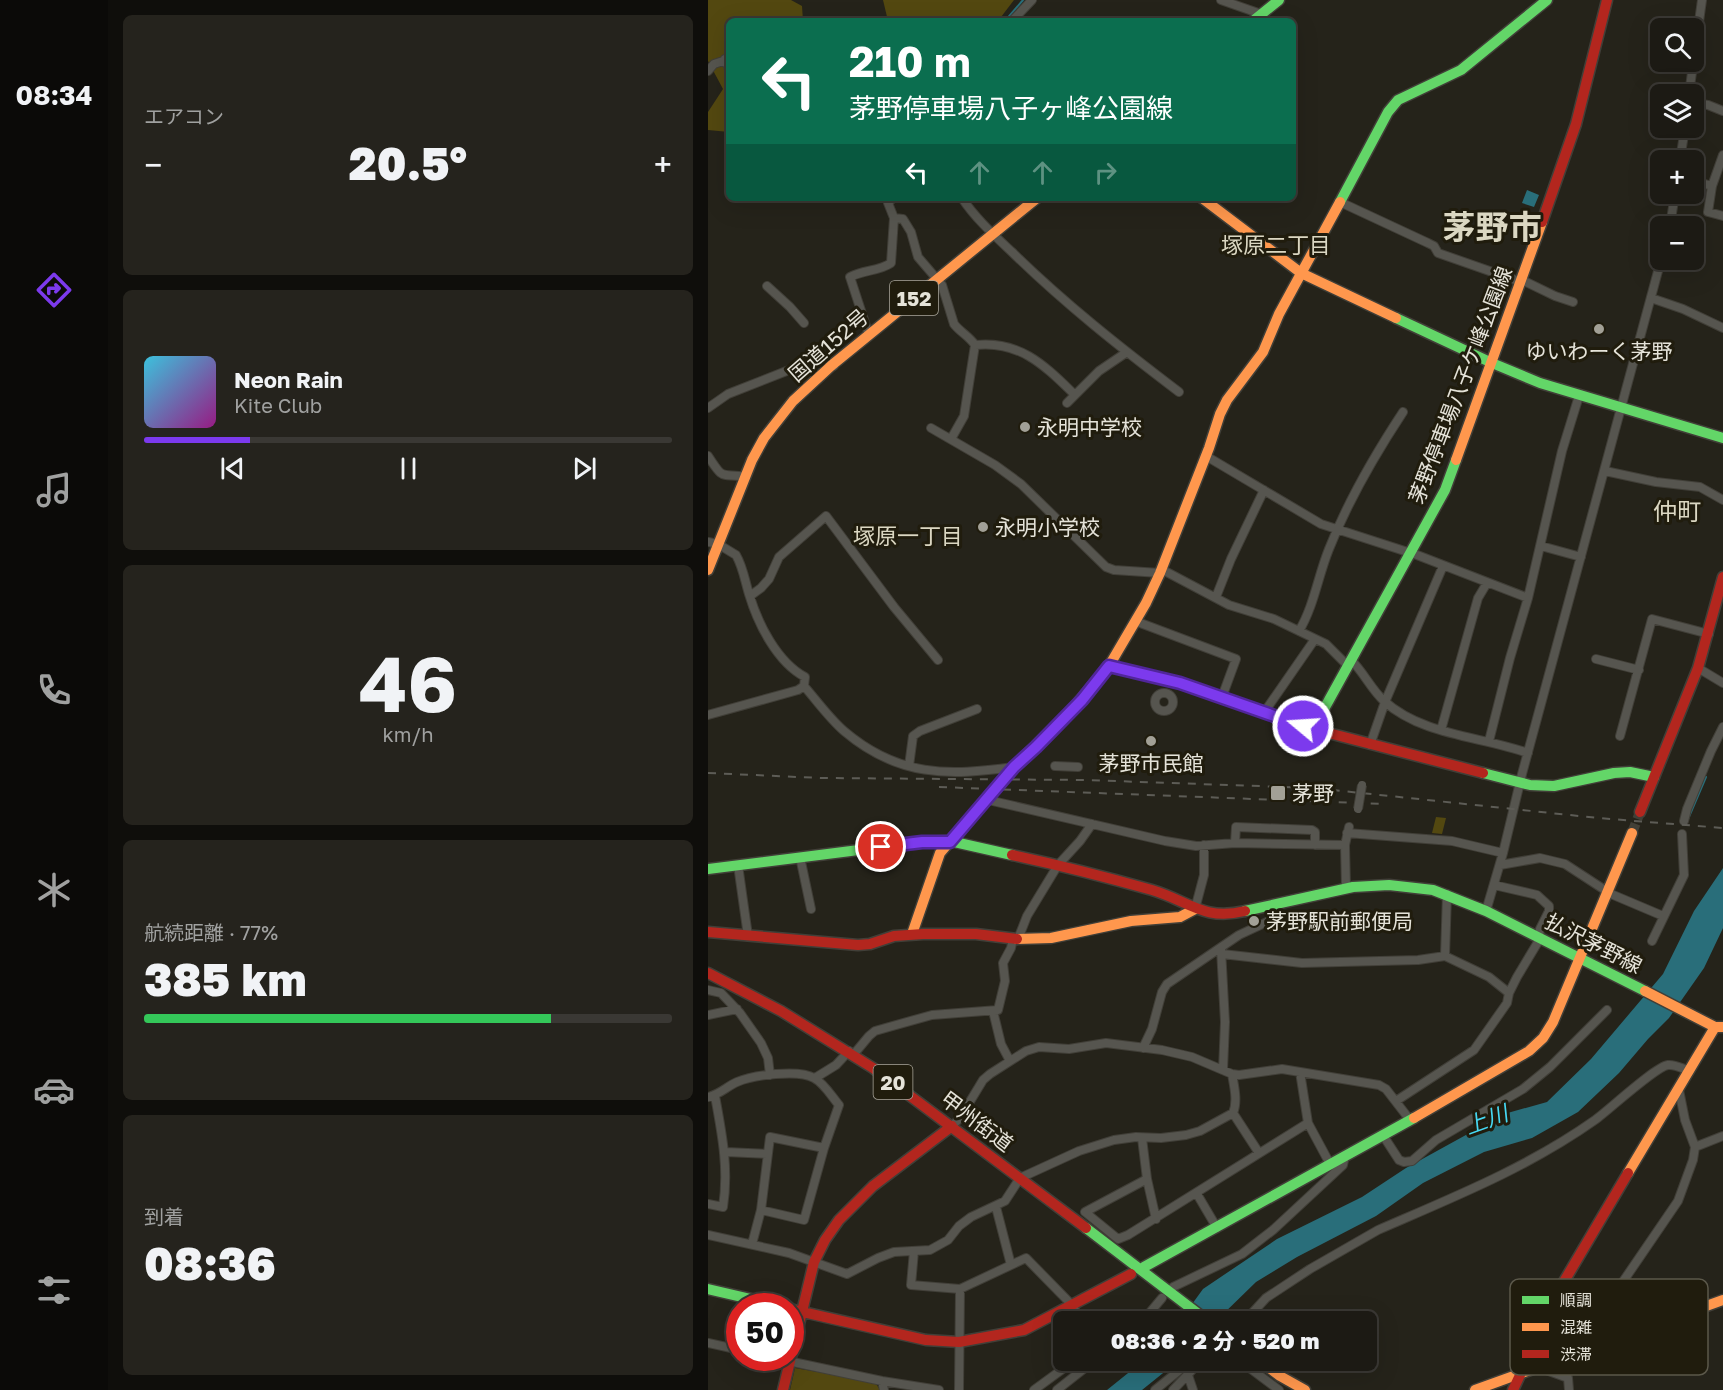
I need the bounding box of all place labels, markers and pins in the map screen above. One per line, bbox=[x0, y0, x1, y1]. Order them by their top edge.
marker: ゆいわーく茅野 bbox=[1592, 322, 1606, 336]
place label: ゆいわーく茅野 bbox=[1526, 338, 1673, 364]
place label: 永明中学校 bbox=[1037, 414, 1142, 440]
marker: 永明中学校 bbox=[1018, 420, 1032, 434]
place label: 永明小学校 bbox=[995, 514, 1100, 540]
marker: 永明小学校 bbox=[976, 520, 990, 534]
marker: 茅野市民館 bbox=[1144, 734, 1158, 748]
place label: 茅野市民館 bbox=[1099, 750, 1204, 776]
place label: 茅野 bbox=[1292, 780, 1334, 806]
marker: 茅野 bbox=[1269, 784, 1287, 802]
pin bbox=[855, 821, 906, 872]
place label: 茅野駅前郵便局 bbox=[1266, 908, 1413, 934]
marker: 茅野駅前郵便局 bbox=[1247, 914, 1261, 928]

